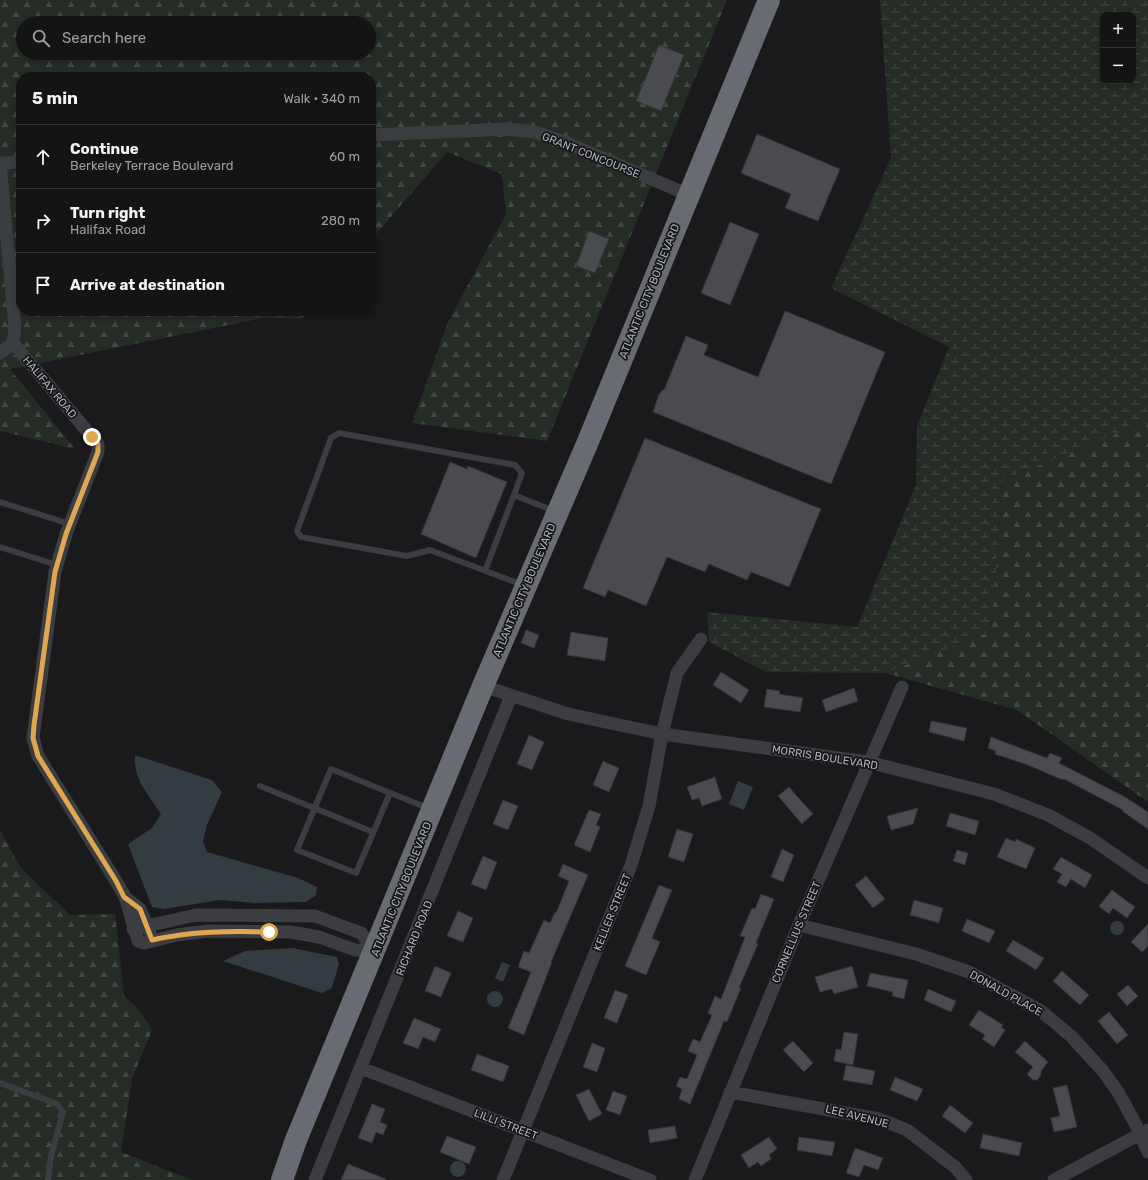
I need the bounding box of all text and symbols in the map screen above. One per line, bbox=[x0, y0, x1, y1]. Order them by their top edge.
map controls bbox=[1100, 12, 1136, 84]
button: + bbox=[1100, 12, 1136, 48]
search box bbox=[16, 16, 376, 60]
icon: search bbox=[30, 27, 52, 49]
text: Search here bbox=[62, 29, 146, 47]
button: − bbox=[1100, 48, 1136, 84]
text: 5 min bbox=[32, 88, 78, 108]
text: Walk · 340 m bbox=[283, 91, 360, 106]
street label: GRANT CONCOURSE bbox=[540, 130, 642, 181]
text: Continue bbox=[70, 140, 139, 158]
icon: ahead bbox=[32, 146, 54, 168]
text: 60 m bbox=[329, 149, 360, 164]
text: Berkeley Terrace Boulevard bbox=[70, 158, 233, 173]
text: Turn right bbox=[70, 204, 145, 222]
icon: right bbox=[32, 210, 54, 232]
text: 280 m bbox=[321, 213, 360, 228]
text: Halifax Road bbox=[70, 222, 146, 237]
street label: ATLANTIC CITY BOULEVARD bbox=[617, 222, 682, 360]
icon: arrive bbox=[32, 274, 54, 296]
text: Arrive at destination bbox=[70, 276, 225, 294]
street label: HALIFAX ROAD bbox=[20, 354, 79, 421]
route end bbox=[83, 428, 101, 446]
street label: ATLANTIC CITY BOULEVARD bbox=[490, 521, 559, 659]
street label: MORRIS BOULEVARD bbox=[771, 743, 879, 772]
street label: ATLANTIC CITY BOULEVARD bbox=[369, 820, 434, 958]
street label: KELLER STREET bbox=[591, 871, 634, 953]
street label: CORNELLIUS STREET bbox=[769, 879, 824, 985]
street label: RICHARD ROAD bbox=[394, 899, 435, 978]
route start bbox=[260, 923, 278, 941]
street label: DONALD PLACE bbox=[967, 968, 1045, 1019]
street label: LEE AVENUE bbox=[824, 1102, 890, 1131]
street label: LILLI STREET bbox=[472, 1106, 540, 1143]

